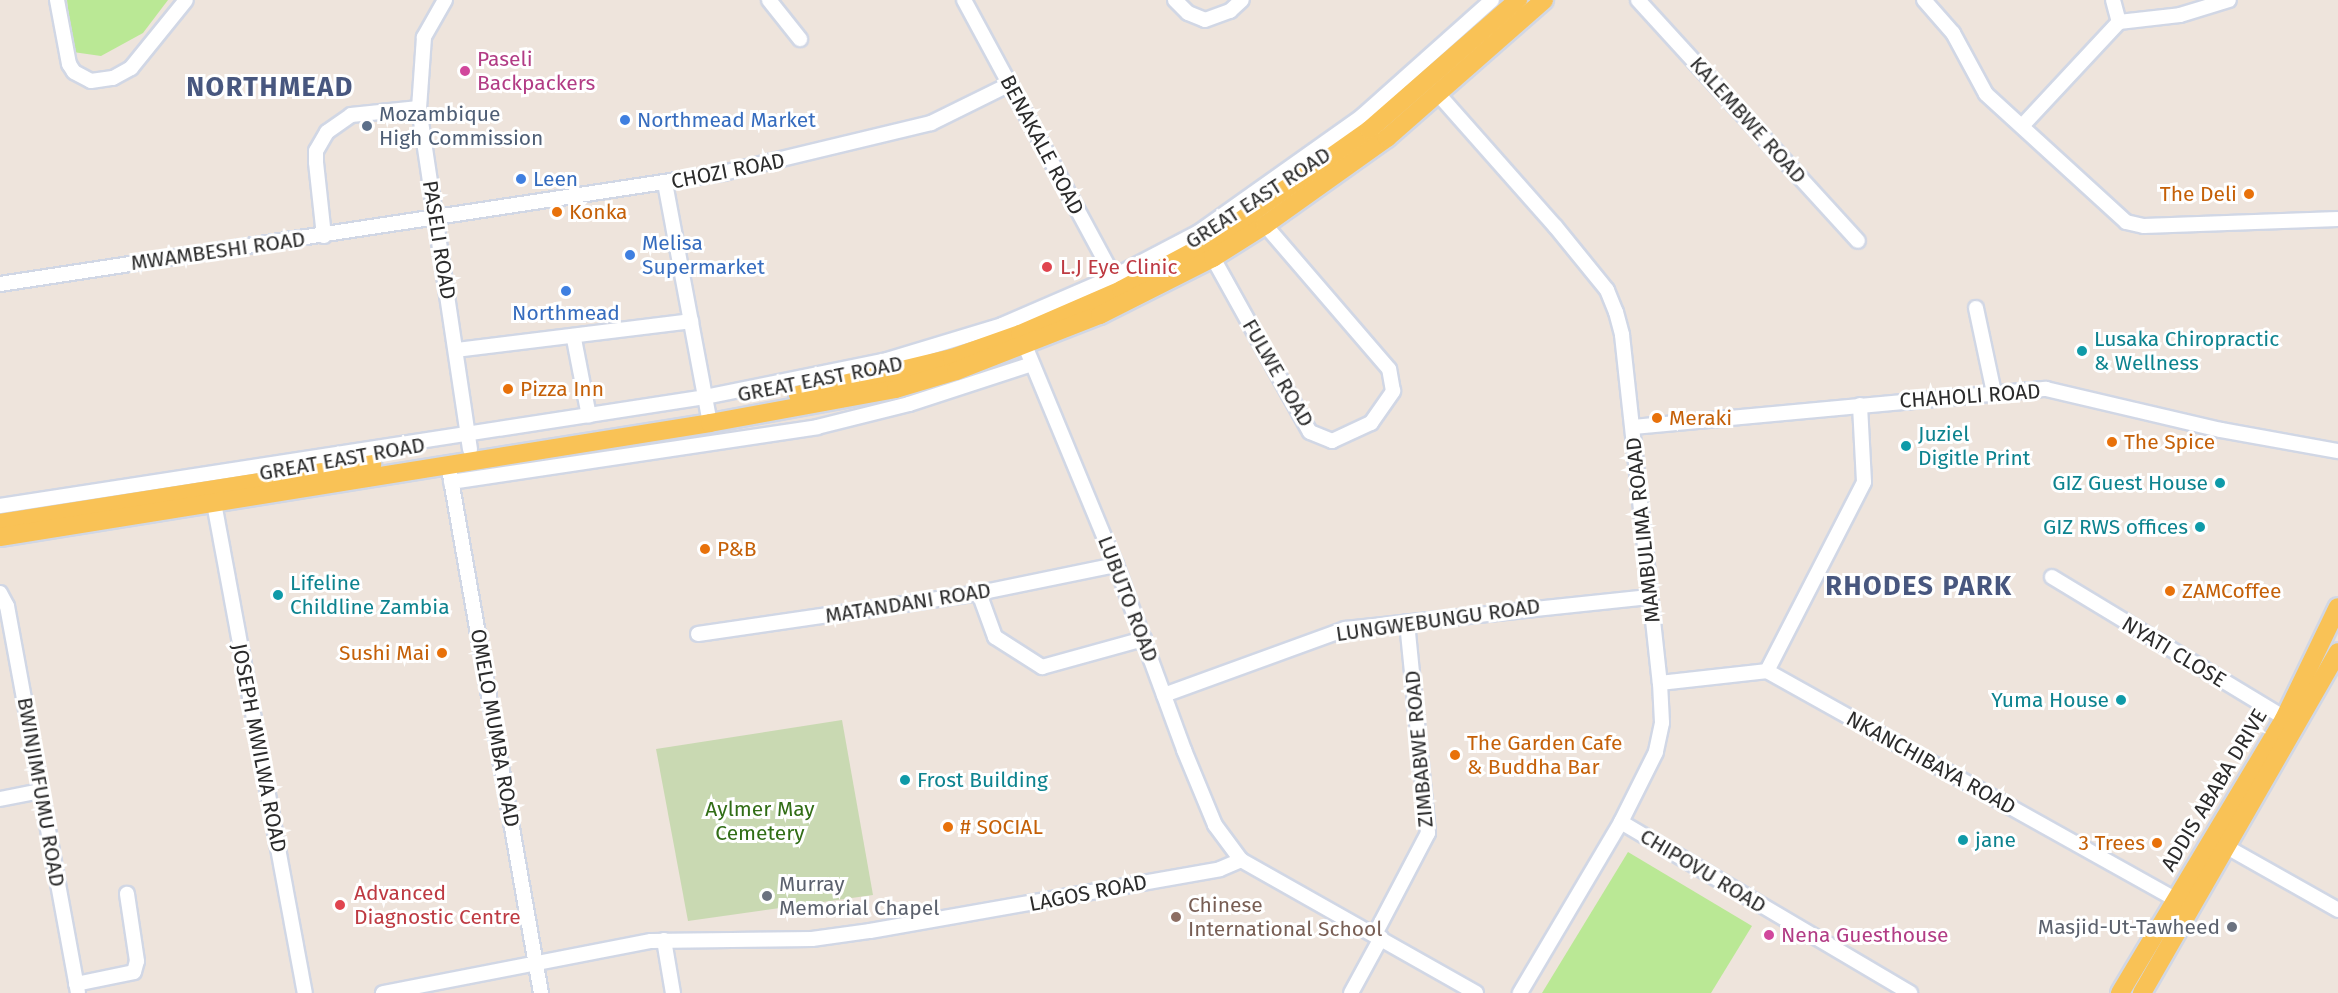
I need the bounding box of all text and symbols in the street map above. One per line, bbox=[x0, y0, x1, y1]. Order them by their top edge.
place label: Paseli Backpackers bbox=[477, 46, 595, 96]
street label: KALEMBWE ROAD bbox=[1685, 52, 1811, 188]
marker: Paseli Backpackers bbox=[458, 64, 472, 78]
street label: BENAKALE ROAD bbox=[995, 71, 1089, 219]
district label: NORTHMEAD bbox=[186, 72, 354, 104]
place label: Mozambique High Commission bbox=[379, 101, 543, 151]
place label: Northmead Market bbox=[637, 107, 816, 133]
marker: Northmead Market bbox=[618, 113, 632, 127]
marker: Mozambique High Commission bbox=[360, 119, 374, 133]
street label: GREAT EAST ROAD bbox=[1181, 142, 1335, 254]
street label: CHOZI ROAD bbox=[669, 148, 787, 194]
place label: Leen bbox=[533, 166, 578, 192]
marker: Leen bbox=[514, 172, 528, 186]
street label: PASELI ROAD bbox=[417, 179, 461, 301]
place label: The Deli bbox=[2160, 181, 2237, 207]
marker: The Deli bbox=[2242, 187, 2256, 201]
place label: Konka bbox=[569, 199, 628, 225]
marker: Konka bbox=[550, 205, 564, 219]
street label: MWAMBESHI ROAD bbox=[129, 226, 307, 276]
place label: Melisa Supermarket bbox=[642, 230, 765, 280]
marker: Melisa Supermarket bbox=[623, 248, 637, 262]
place label: L.J Eye Clinic bbox=[1060, 254, 1177, 280]
marker: L.J Eye Clinic bbox=[1038, 258, 1056, 276]
marker: Northmead bbox=[559, 284, 573, 298]
place label: Northmead bbox=[512, 300, 620, 326]
street label: FULWE ROAD bbox=[1237, 315, 1319, 431]
place label: Lusaka Chiropractic & Wellness bbox=[2094, 326, 2279, 376]
marker: Lusaka Chiropractic & Wellness bbox=[2075, 344, 2089, 358]
street label: GREAT EAST ROAD bbox=[735, 351, 905, 407]
place label: Pizza Inn bbox=[520, 376, 604, 402]
street label: CHAHOLI ROAD bbox=[1899, 378, 2041, 414]
marker: Pizza Inn bbox=[501, 382, 515, 396]
place label: Meraki bbox=[1669, 405, 1732, 431]
marker: Meraki bbox=[1650, 411, 1664, 425]
place label: Juziel Digitle Print bbox=[1918, 421, 2030, 471]
place label: The Spice bbox=[2124, 429, 2215, 455]
street label: GREAT EAST ROAD bbox=[257, 432, 427, 486]
marker: The Spice bbox=[2105, 435, 2119, 449]
street label: MAMBULIMA ROAAD bbox=[1621, 436, 1665, 624]
marker: Juziel Digitle Print bbox=[1899, 439, 1913, 453]
place label: GIZ Guest House bbox=[2052, 470, 2208, 496]
marker: GIZ Guest House bbox=[2213, 476, 2227, 490]
place label: GIZ RWS offices bbox=[2043, 514, 2188, 540]
marker: GIZ RWS offices bbox=[2193, 520, 2207, 534]
street label: LUBUTO ROAD bbox=[1092, 532, 1164, 666]
place label: P&B bbox=[717, 536, 756, 562]
marker: P&B bbox=[698, 542, 712, 556]
place label: Lifeline Childline Zambia bbox=[290, 570, 450, 620]
district label: RHODES PARK bbox=[1825, 571, 2013, 603]
street label: MATANDANI ROAD bbox=[823, 577, 993, 629]
place label: ZAMCoffee bbox=[2182, 578, 2281, 604]
marker: ZAMCoffee bbox=[2163, 584, 2177, 598]
marker: Lifeline Childline Zambia bbox=[271, 588, 285, 602]
street label: LUNGWEBUNGU ROAD bbox=[1334, 593, 1542, 647]
street label: NYATI CLOSE bbox=[2117, 611, 2231, 693]
street label: OMELO MUMBA ROAD bbox=[465, 627, 525, 829]
place label: Sushi Mai bbox=[339, 640, 430, 666]
street label: JOSEPH MWILWA ROAD bbox=[226, 641, 292, 855]
marker: Sushi Mai bbox=[435, 646, 449, 660]
street label: ZIMBABWE ROAD bbox=[1400, 669, 1438, 829]
place label: Yuma House bbox=[1991, 687, 2109, 713]
marker: Yuma House bbox=[2114, 693, 2128, 707]
street label: BWINJIMFUMU ROAD bbox=[12, 695, 70, 889]
street label: ADDIS ABABA DRIVE bbox=[2156, 704, 2272, 876]
street label: NKANCHIBAYA ROAD bbox=[1842, 706, 2020, 820]
place label: The Garden Cafe & Buddha Bar bbox=[1467, 730, 1622, 780]
marker: The Garden Cafe & Buddha Bar bbox=[1448, 748, 1462, 762]
place label: Frost Building bbox=[917, 767, 1048, 793]
marker: Frost Building bbox=[898, 773, 912, 787]
park label: Aylmer May Cemetery bbox=[705, 796, 815, 846]
place label: # SOCIAL bbox=[960, 814, 1043, 840]
marker: # SOCIAL bbox=[941, 820, 955, 834]
street label: CHIPOVU ROAD bbox=[1635, 824, 1771, 918]
place label: jane bbox=[1975, 827, 2016, 853]
place label: 3 Trees bbox=[2079, 830, 2145, 856]
marker: jane bbox=[1956, 833, 1970, 847]
marker: 3 Trees bbox=[2150, 836, 2164, 850]
street label: LAGOS ROAD bbox=[1027, 869, 1149, 917]
place label: Murray Memorial Chapel bbox=[779, 871, 939, 921]
place label: Advanced Diagnostic Centre bbox=[354, 880, 521, 930]
marker: Murray Memorial Chapel bbox=[760, 889, 774, 903]
place label: Chinese International School bbox=[1188, 892, 1383, 942]
marker: Advanced Diagnostic Centre bbox=[331, 896, 349, 914]
marker: Chinese International School bbox=[1169, 910, 1183, 924]
place label: Masjid-Ut-Tawheed bbox=[2038, 914, 2220, 940]
marker: Masjid-Ut-Tawheed bbox=[2225, 920, 2239, 934]
place label: Nena Guesthouse bbox=[1781, 922, 1948, 948]
marker: Nena Guesthouse bbox=[1762, 928, 1776, 942]

